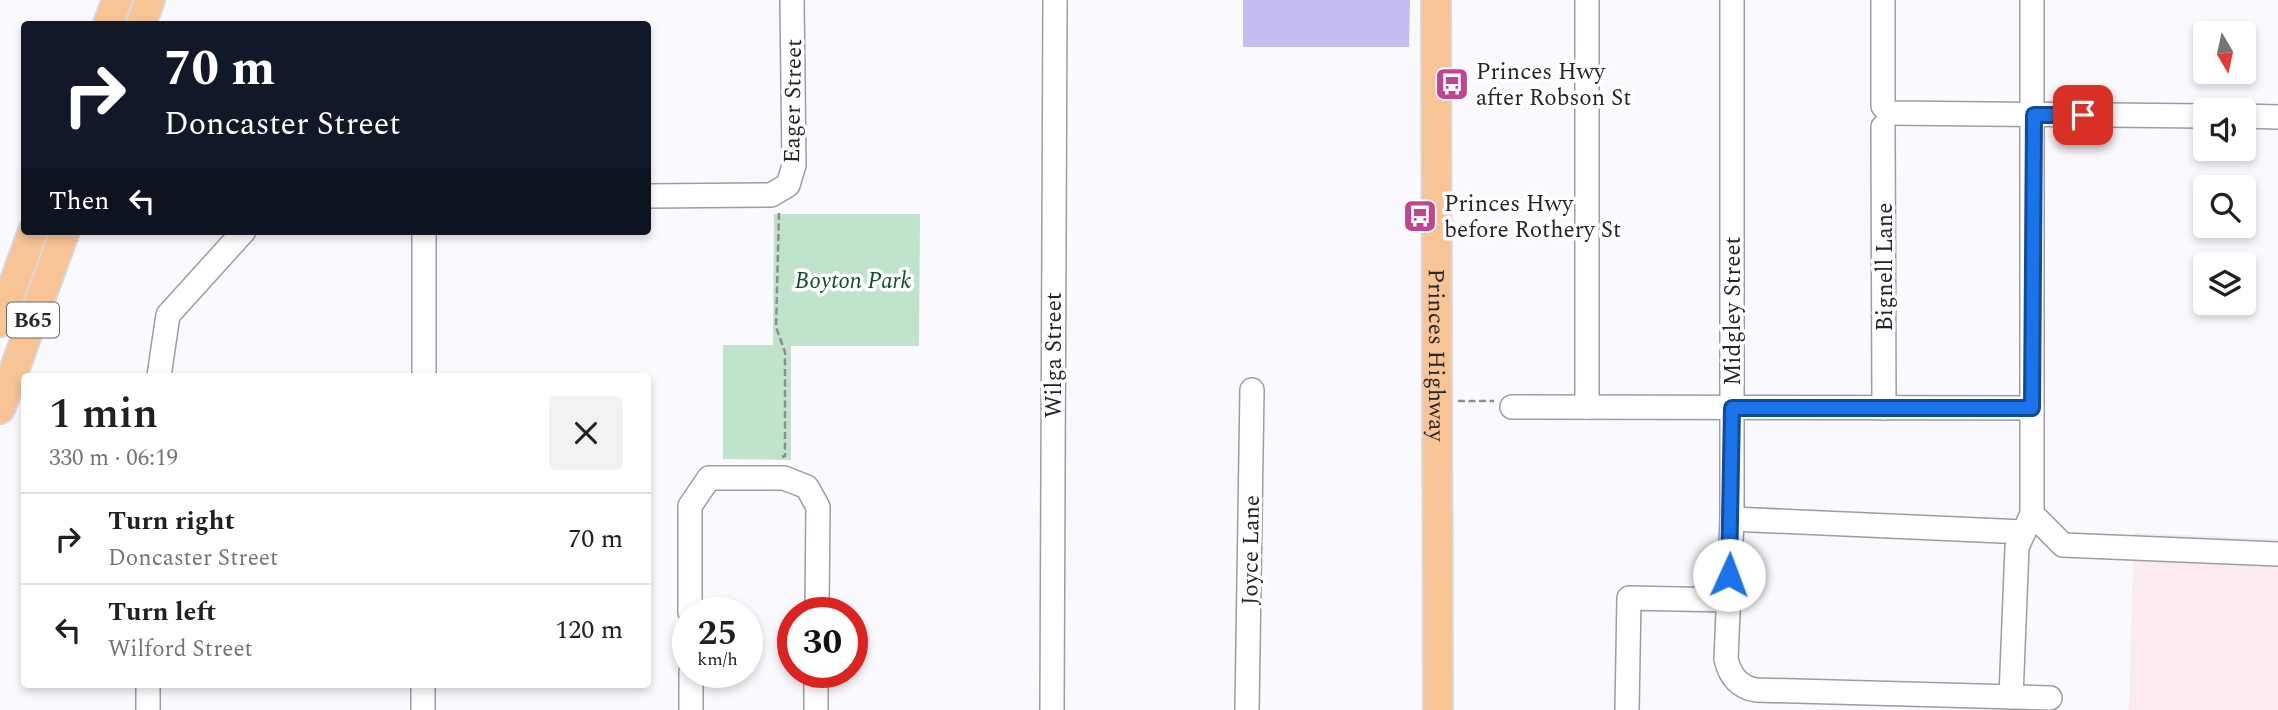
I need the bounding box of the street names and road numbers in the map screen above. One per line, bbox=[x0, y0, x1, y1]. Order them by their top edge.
street label: Eager Street bbox=[775, 38, 812, 164]
street label: Bignell Lane bbox=[1868, 203, 1903, 331]
street label: Midgley Street bbox=[1716, 236, 1751, 386]
street label: Princes Highway bbox=[1418, 269, 1453, 442]
street label: Wilga Street bbox=[1037, 292, 1072, 418]
road number: B65 bbox=[7, 302, 59, 338]
street label: Joyce Lane bbox=[1233, 495, 1270, 605]

